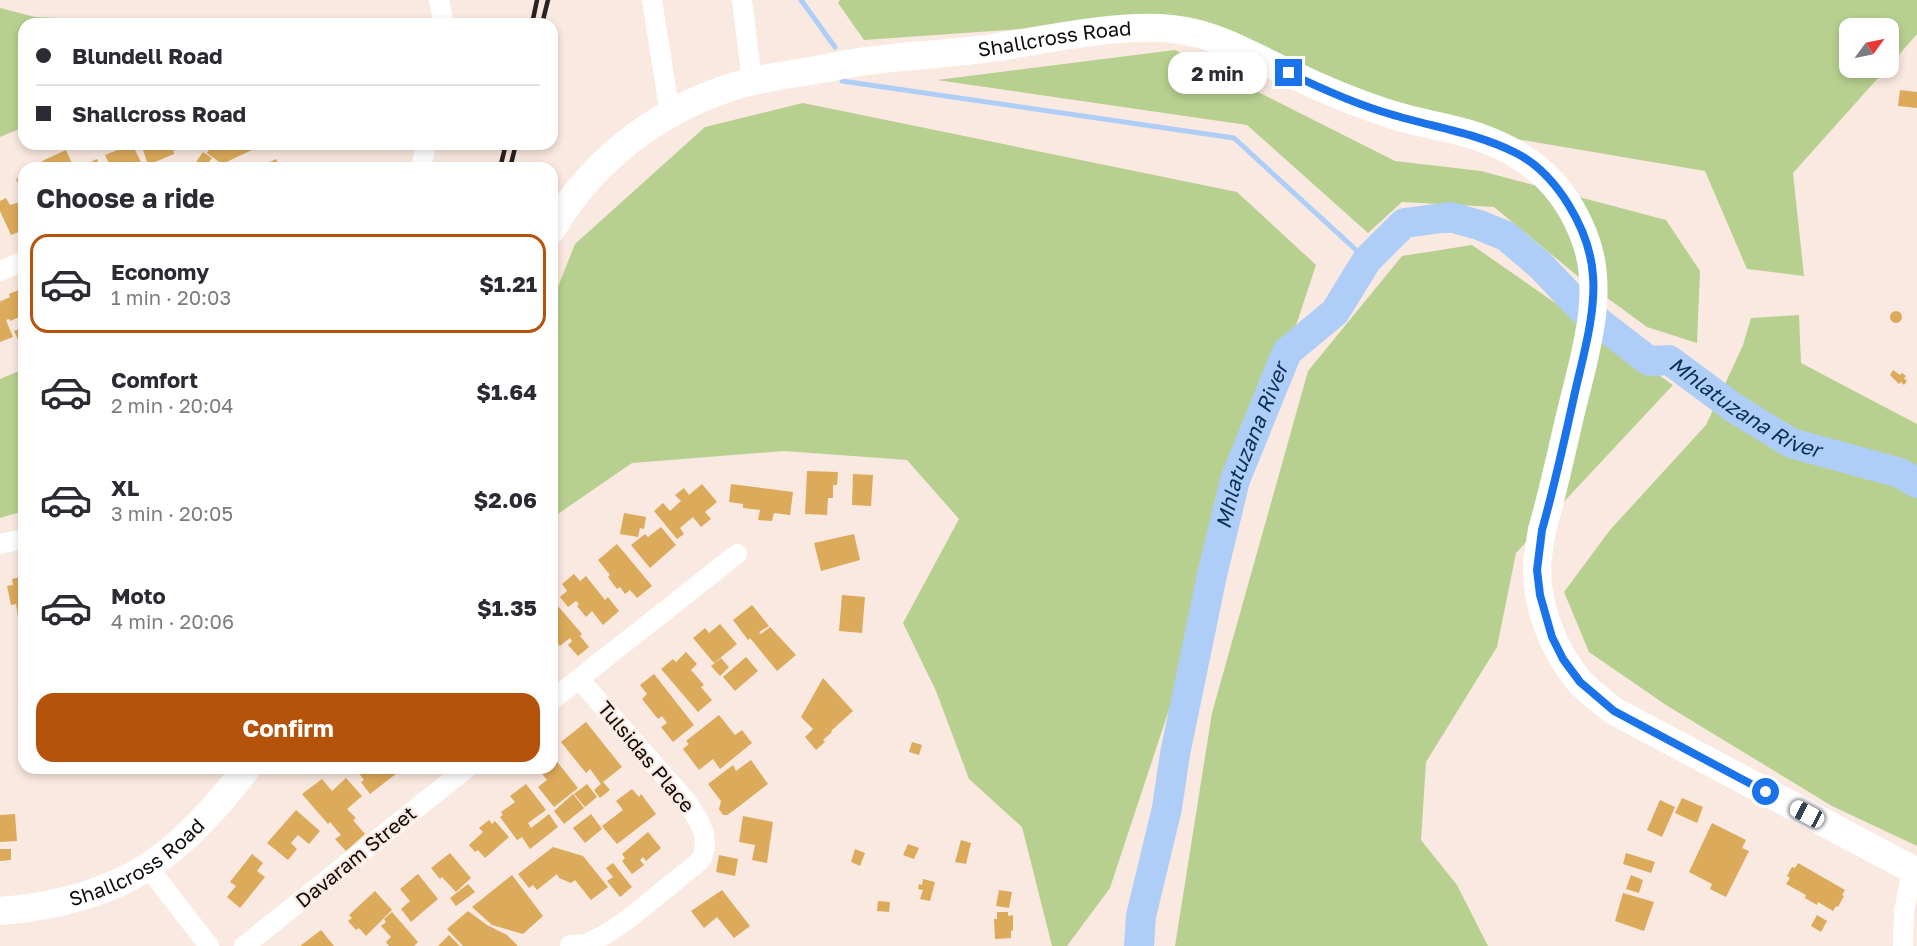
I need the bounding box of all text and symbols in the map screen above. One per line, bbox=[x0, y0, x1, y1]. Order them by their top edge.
street label: Shallcross Road bbox=[976, 15, 1132, 61]
north arrow bbox=[1839, 18, 1899, 78]
map controls bbox=[1839, 18, 1899, 78]
text: Blundell Road bbox=[72, 42, 222, 69]
callout: 2 min bbox=[1169, 52, 1268, 94]
route end bbox=[1275, 59, 1302, 86]
text: 2 min bbox=[1191, 61, 1244, 85]
text: Shallcross Road bbox=[72, 100, 246, 127]
text: Choose a ride bbox=[36, 182, 215, 214]
icon: car bbox=[39, 257, 93, 311]
text: Economy bbox=[111, 258, 209, 285]
text: $1.21 bbox=[479, 270, 537, 297]
text: 1 min · 20:03 bbox=[111, 285, 231, 309]
water label: Mhlatuzana River bbox=[1665, 351, 1827, 463]
water label: Mhlatuzana River bbox=[1210, 356, 1294, 531]
icon: car bbox=[39, 365, 93, 419]
text: Comfort bbox=[111, 366, 198, 393]
text: $1.64 bbox=[476, 378, 537, 405]
text: 2 min · 20:04 bbox=[111, 393, 234, 417]
icon: car bbox=[39, 473, 93, 527]
text: XL bbox=[111, 474, 139, 501]
text: $2.06 bbox=[474, 486, 537, 513]
text: 3 min · 20:05 bbox=[111, 501, 233, 525]
icon: car bbox=[39, 581, 93, 635]
text: Moto bbox=[111, 582, 166, 609]
text: $1.35 bbox=[477, 594, 537, 621]
text: 4 min · 20:06 bbox=[111, 609, 234, 633]
button: Confirm bbox=[36, 693, 540, 762]
street label: Tulsidas Place bbox=[593, 696, 700, 817]
route start bbox=[1752, 778, 1779, 805]
car bbox=[1787, 798, 1827, 830]
street label: Davaram Street bbox=[290, 800, 420, 912]
street label: Shallcross Road bbox=[66, 813, 209, 910]

